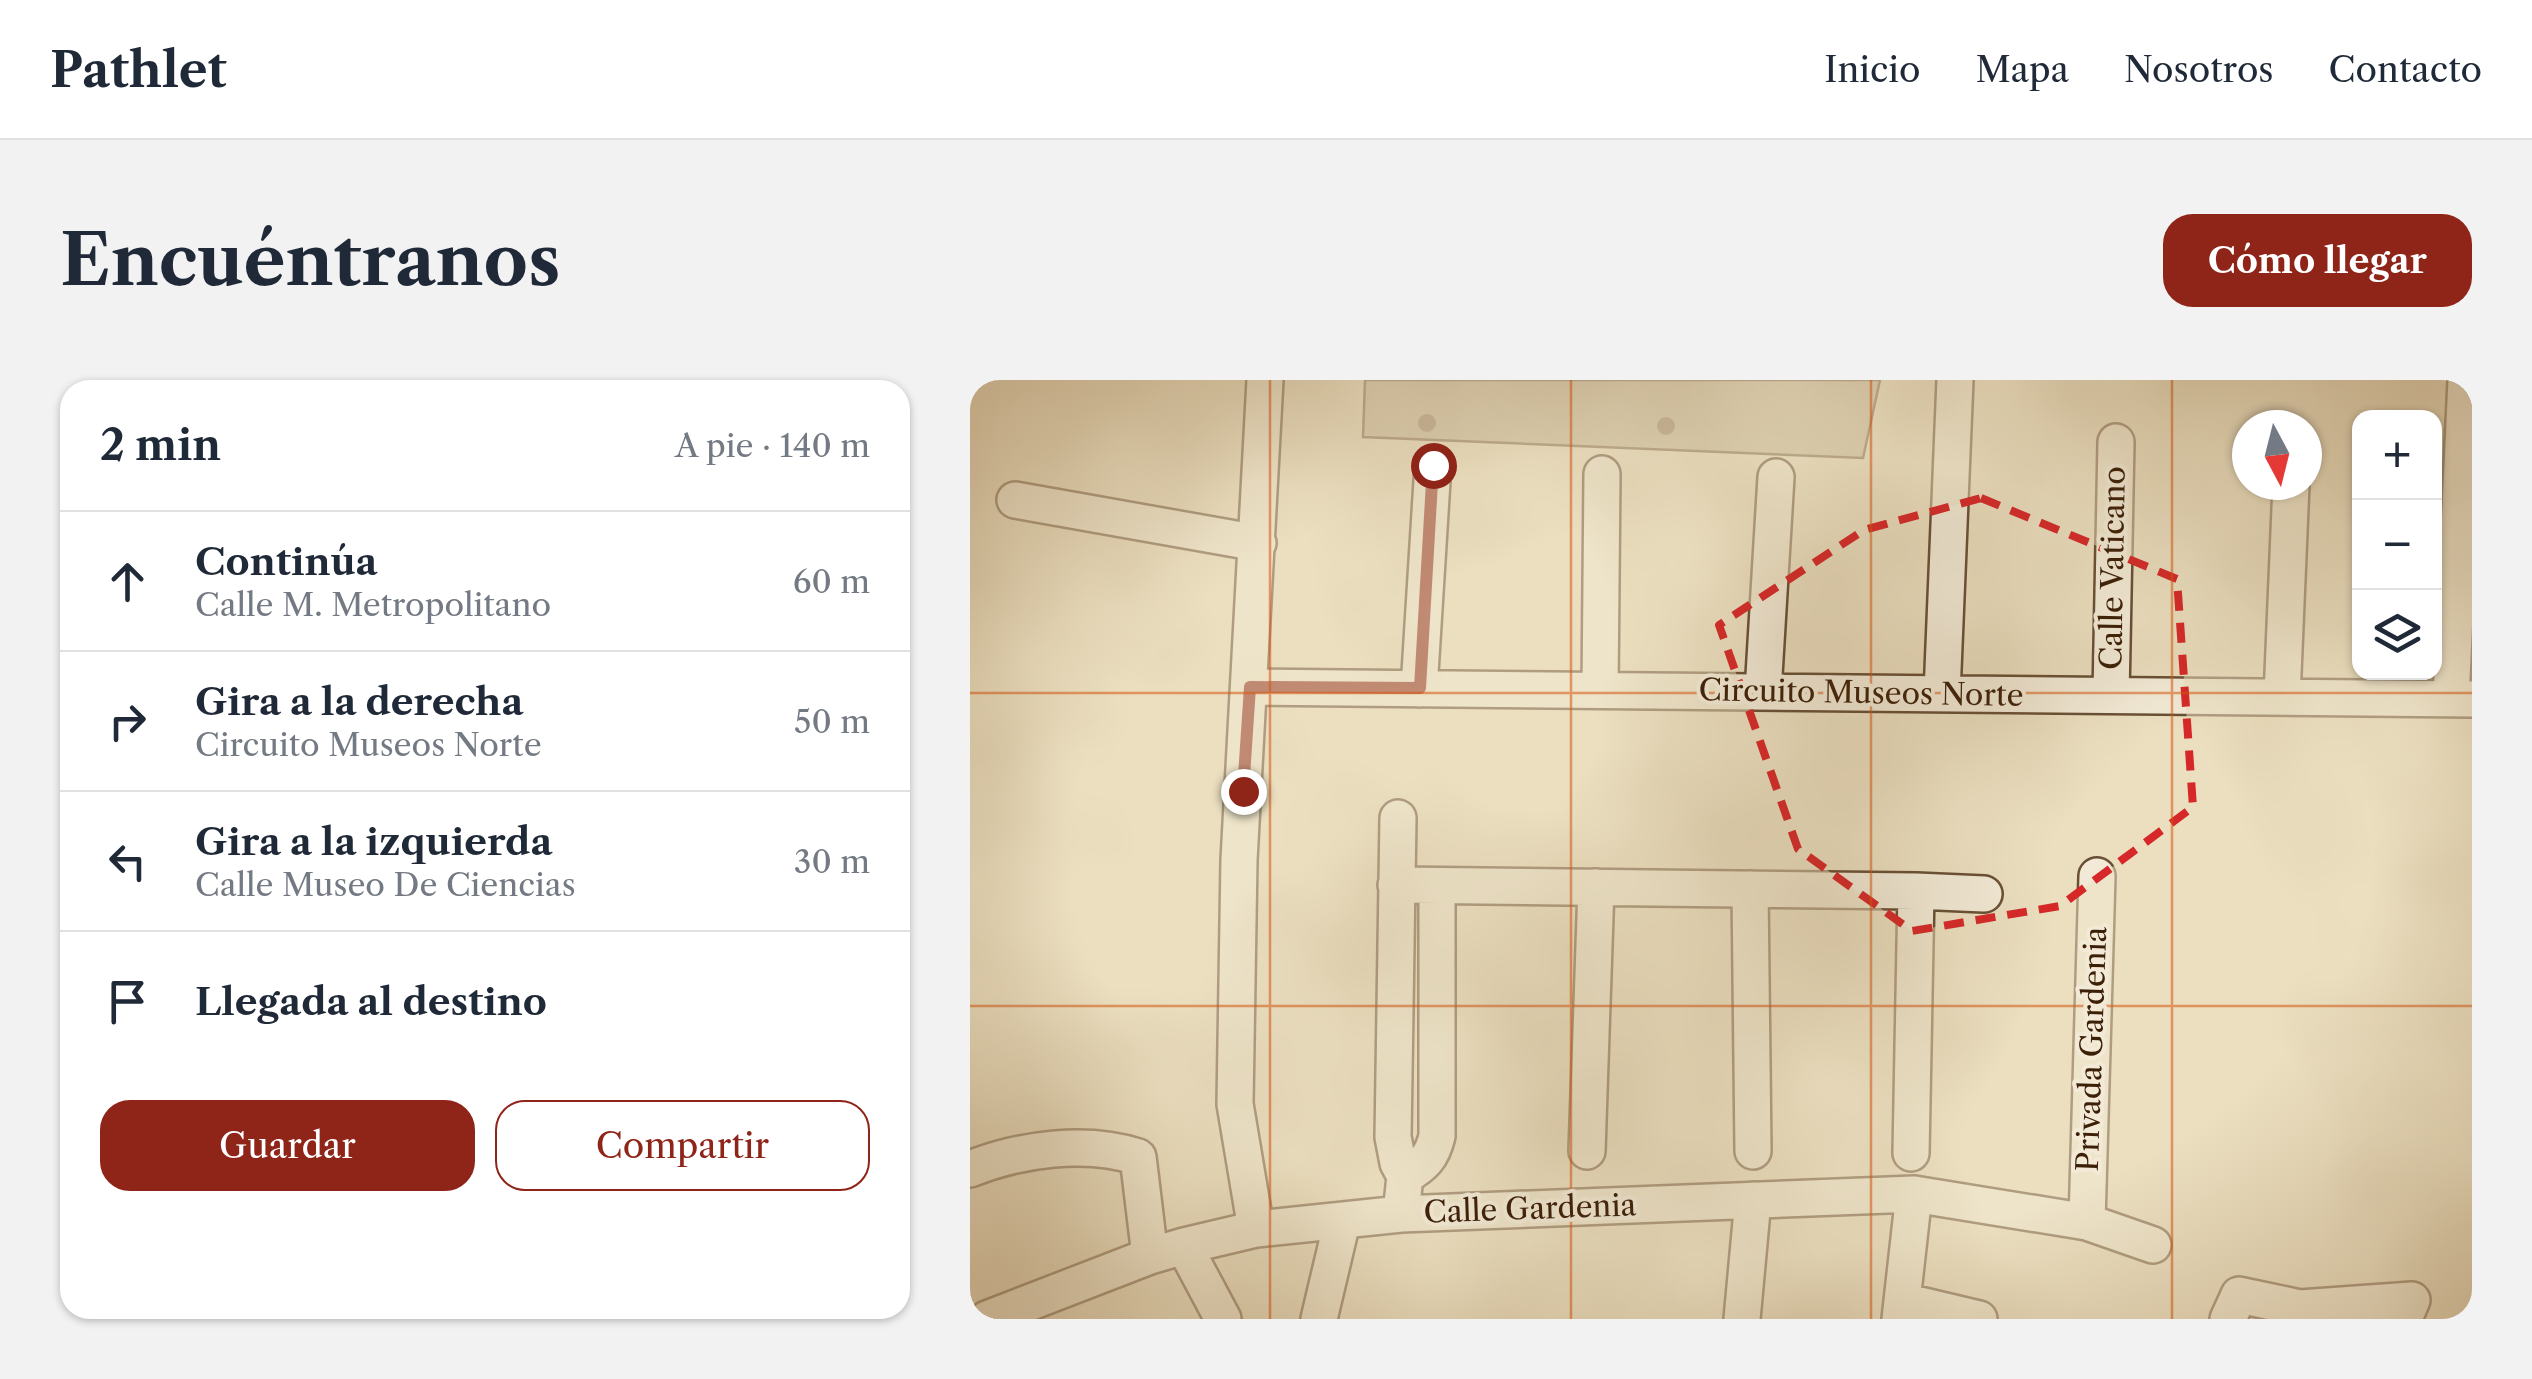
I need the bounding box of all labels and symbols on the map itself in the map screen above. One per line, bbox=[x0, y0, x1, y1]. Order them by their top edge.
north arrow bbox=[2232, 410, 2322, 500]
route start bbox=[1411, 443, 1457, 489]
street label: Calle Vaticano bbox=[2092, 466, 2133, 670]
street label: Circuito Museos Norte bbox=[1698, 671, 2024, 714]
route end bbox=[1221, 769, 1267, 815]
street label: Privada Gardenia bbox=[2069, 926, 2114, 1172]
street label: Calle Gardenia bbox=[1423, 1186, 1637, 1231]

